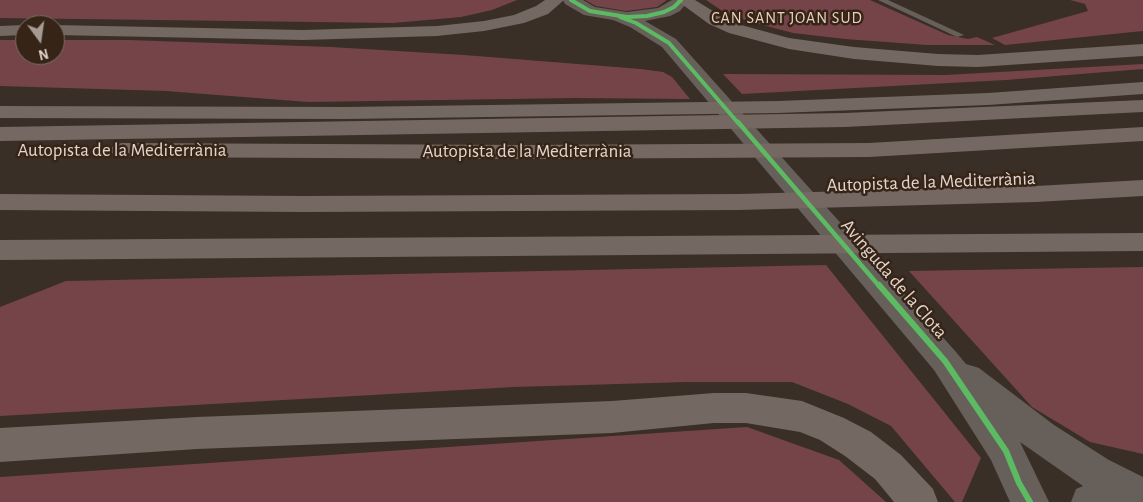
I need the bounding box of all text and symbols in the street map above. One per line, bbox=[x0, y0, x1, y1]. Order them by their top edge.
district label: CAN SANT JOAN SUD bbox=[709, 8, 865, 28]
north arrow bbox=[15, 15, 65, 65]
text: N bbox=[37, 46, 50, 62]
street label: Autopista de la Mediterrània bbox=[17, 139, 227, 161]
street label: Autopista de la Mediterrània bbox=[422, 140, 632, 162]
street label: Autopista de la Mediterrània bbox=[826, 167, 1036, 197]
street label: Avinguda de la Clota bbox=[836, 215, 952, 343]

